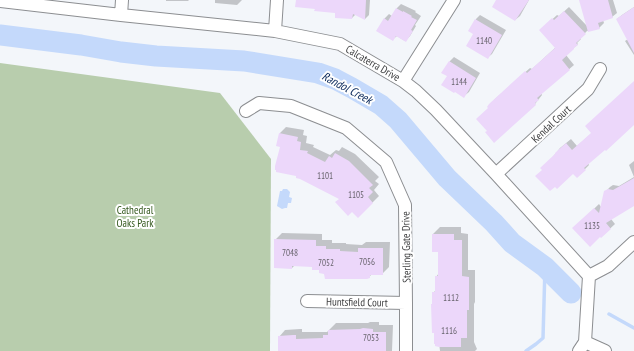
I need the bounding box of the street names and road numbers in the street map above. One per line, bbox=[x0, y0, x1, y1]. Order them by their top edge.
street label: Calcaterra Drive bbox=[343, 42, 403, 84]
street label: Kendal Court bbox=[528, 102, 574, 146]
street label: Sterling Gate Drive bbox=[398, 211, 414, 283]
street label: Huntsfield Court bbox=[326, 294, 388, 310]

